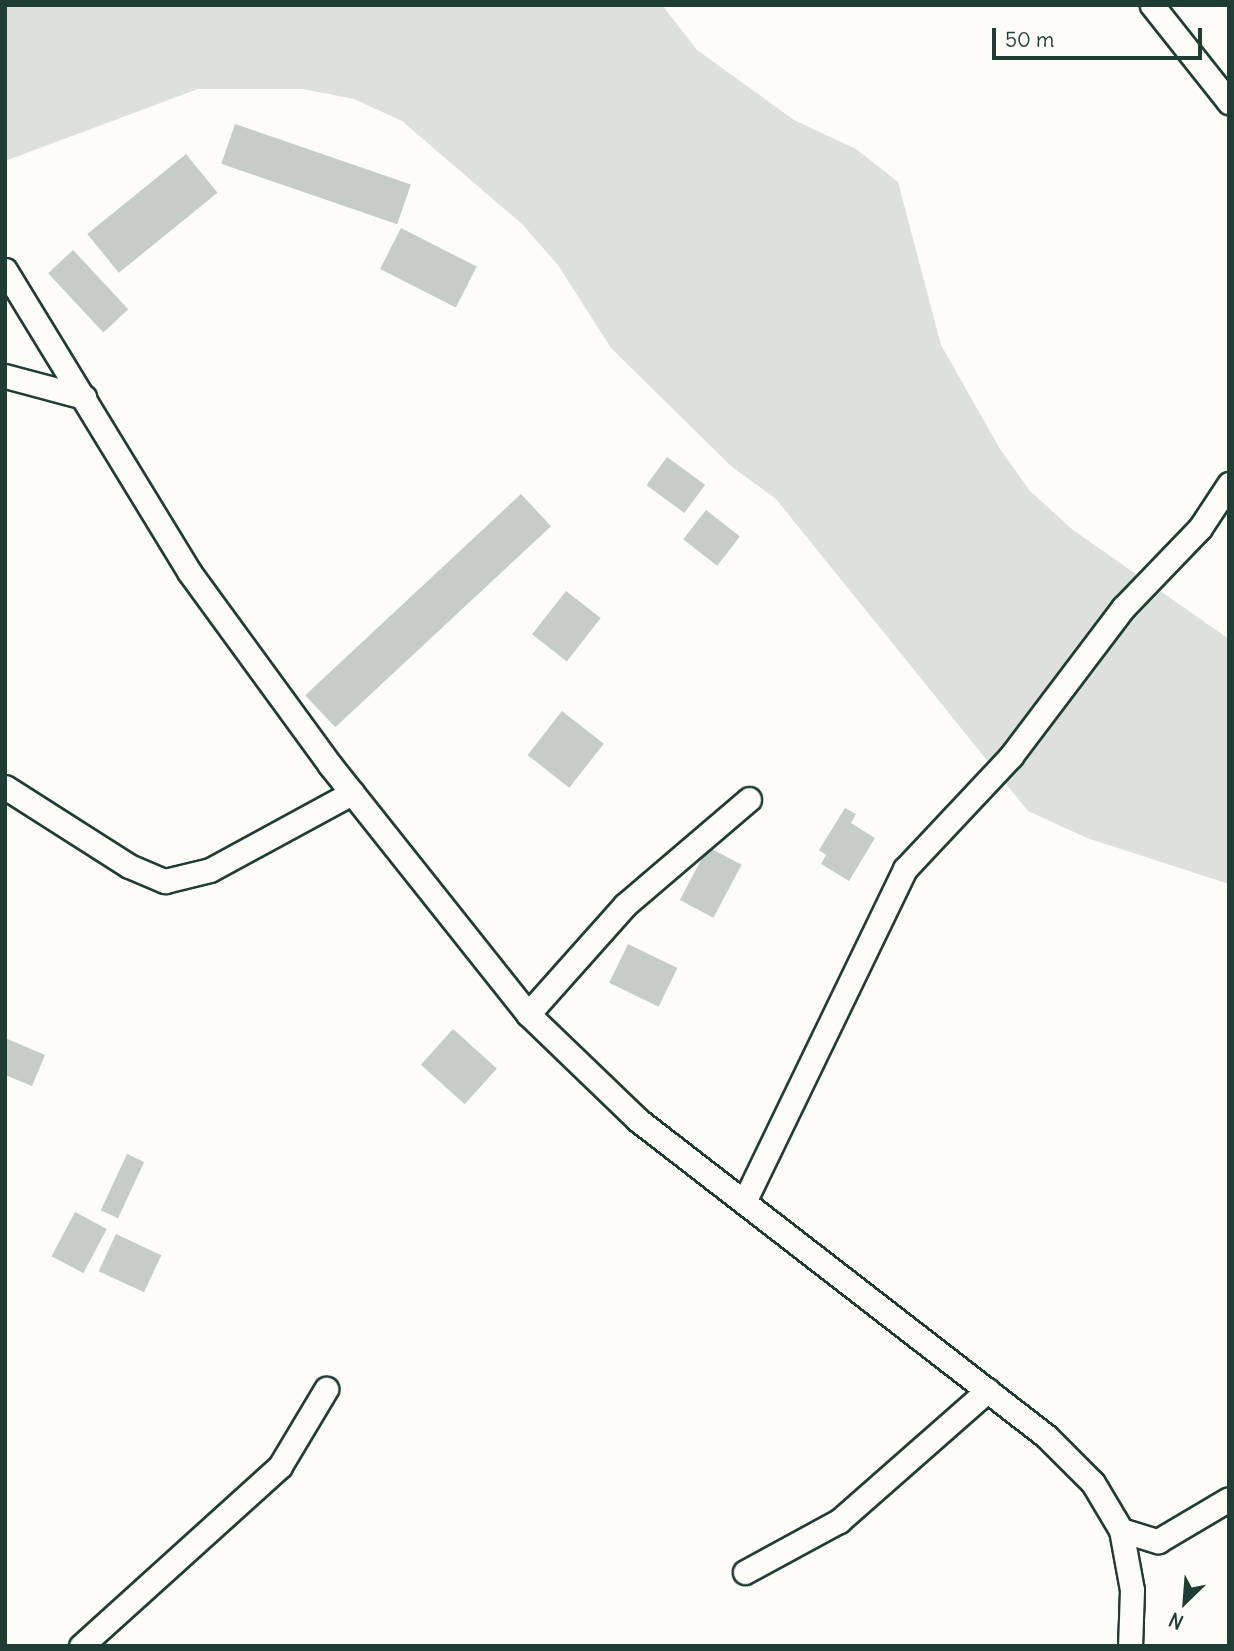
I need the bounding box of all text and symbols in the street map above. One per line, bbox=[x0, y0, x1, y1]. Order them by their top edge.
scale bar bbox=[996, 14, 1206, 58]
text: 50 m bbox=[1005, 26, 1054, 53]
north arrow bbox=[1150, 1567, 1220, 1637]
text: N bbox=[1165, 1607, 1187, 1635]

